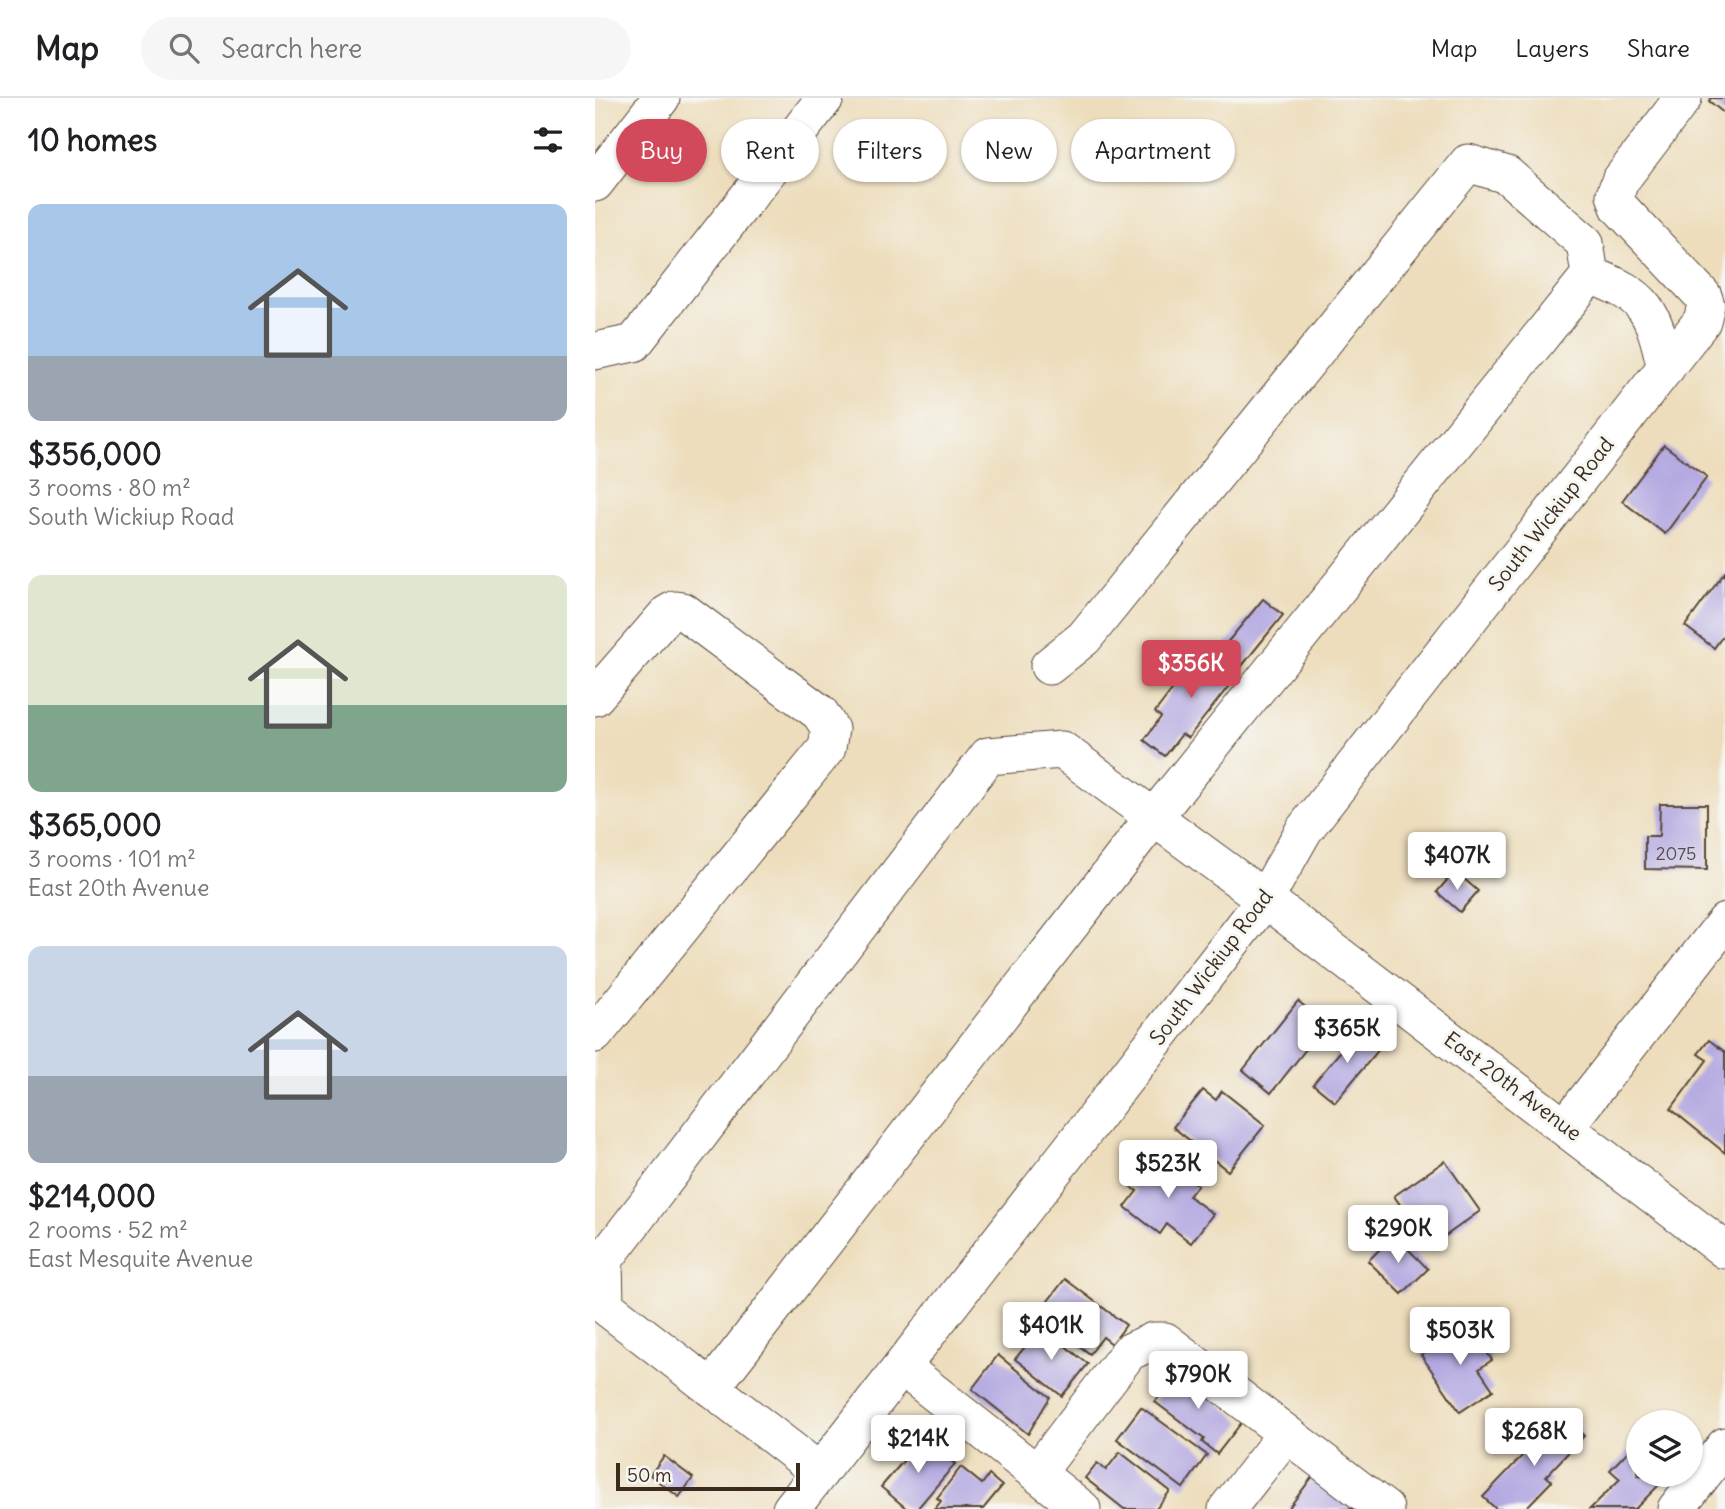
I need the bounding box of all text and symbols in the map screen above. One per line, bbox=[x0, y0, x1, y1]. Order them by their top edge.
search box bbox=[141, 17, 631, 80]
text: Map bbox=[35, 27, 99, 69]
icon: search bbox=[165, 29, 203, 67]
text: Search here bbox=[221, 32, 362, 65]
text: Map bbox=[1431, 33, 1477, 63]
text: Layers bbox=[1515, 33, 1589, 63]
text: Share bbox=[1627, 33, 1690, 63]
chip: Buy bbox=[616, 119, 707, 182]
chip: Rent bbox=[721, 119, 819, 182]
chip: Filters bbox=[833, 119, 947, 182]
chip: New bbox=[961, 119, 1057, 182]
chip: Apartment bbox=[1071, 119, 1235, 182]
text: 10 homes bbox=[28, 121, 157, 159]
icon: filters bbox=[529, 121, 567, 159]
icon: home bbox=[235, 250, 361, 376]
street label: South Wickiup Road bbox=[1482, 431, 1620, 597]
text: $356,000 bbox=[28, 435, 162, 473]
text: 3 rooms · 80 m² bbox=[28, 473, 191, 502]
text: South Wickiup Road bbox=[28, 502, 234, 531]
icon: home bbox=[235, 621, 361, 747]
pin: $356K bbox=[1142, 640, 1240, 700]
text: $356K bbox=[1158, 648, 1224, 677]
text: $365,000 bbox=[28, 806, 162, 844]
pin: $407K bbox=[1408, 832, 1506, 892]
text: $407K bbox=[1424, 840, 1490, 869]
house number: 2075 bbox=[1656, 842, 1696, 865]
text: 3 rooms · 101 m² bbox=[28, 844, 196, 873]
text: East 20th Avenue bbox=[28, 873, 209, 902]
street label: South Wickiup Road bbox=[1144, 884, 1278, 1050]
icon: home bbox=[235, 992, 361, 1118]
pin: $365K bbox=[1298, 1006, 1396, 1065]
text: $365K bbox=[1314, 1013, 1380, 1042]
street label: East 20th Avenue bbox=[1439, 1025, 1587, 1147]
pin: $523K bbox=[1119, 1140, 1217, 1200]
text: $523K bbox=[1135, 1148, 1201, 1177]
text: $214,000 bbox=[28, 1177, 156, 1215]
pin: $290K bbox=[1349, 1206, 1447, 1265]
text: $290K bbox=[1364, 1213, 1432, 1242]
text: 2 rooms · 52 m² bbox=[28, 1215, 188, 1244]
text: East Mesquite Avenue bbox=[28, 1244, 253, 1273]
pin: $401K bbox=[1002, 1302, 1100, 1362]
pin: $503K bbox=[1411, 1308, 1509, 1367]
text: $401K bbox=[1019, 1310, 1083, 1339]
text: $503K bbox=[1426, 1315, 1494, 1344]
pin: $790K bbox=[1149, 1352, 1247, 1411]
text: $790K bbox=[1165, 1359, 1231, 1388]
pin: $268K bbox=[1485, 1408, 1583, 1468]
map controls bbox=[1626, 1410, 1703, 1487]
button: layers bbox=[1626, 1410, 1703, 1487]
pin: $214K bbox=[869, 1416, 967, 1475]
text: $268K bbox=[1501, 1416, 1567, 1445]
text: $214K bbox=[887, 1423, 949, 1452]
scale bar bbox=[616, 1460, 800, 1492]
text: 50 m bbox=[627, 1463, 672, 1487]

